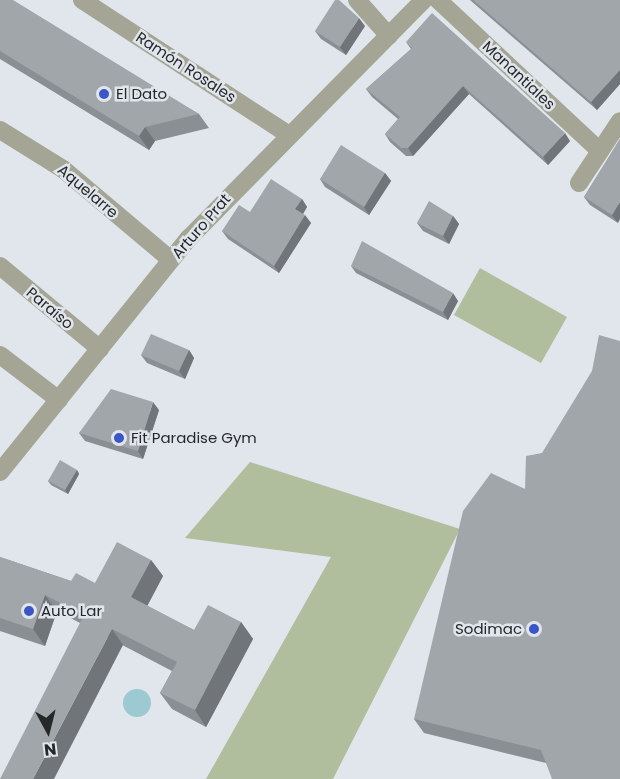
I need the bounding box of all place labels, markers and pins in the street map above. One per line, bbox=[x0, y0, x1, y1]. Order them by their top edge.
place label: El Dato bbox=[116, 85, 167, 103]
marker: El Dato bbox=[97, 87, 111, 101]
place label: Fit Paradise Gym bbox=[131, 429, 257, 447]
marker: Fit Paradise Gym bbox=[112, 431, 126, 445]
place label: Auto Lar bbox=[41, 602, 102, 620]
marker: Auto Lar bbox=[22, 604, 36, 618]
place label: Sodimac bbox=[455, 620, 522, 638]
marker: Sodimac bbox=[527, 622, 541, 636]

